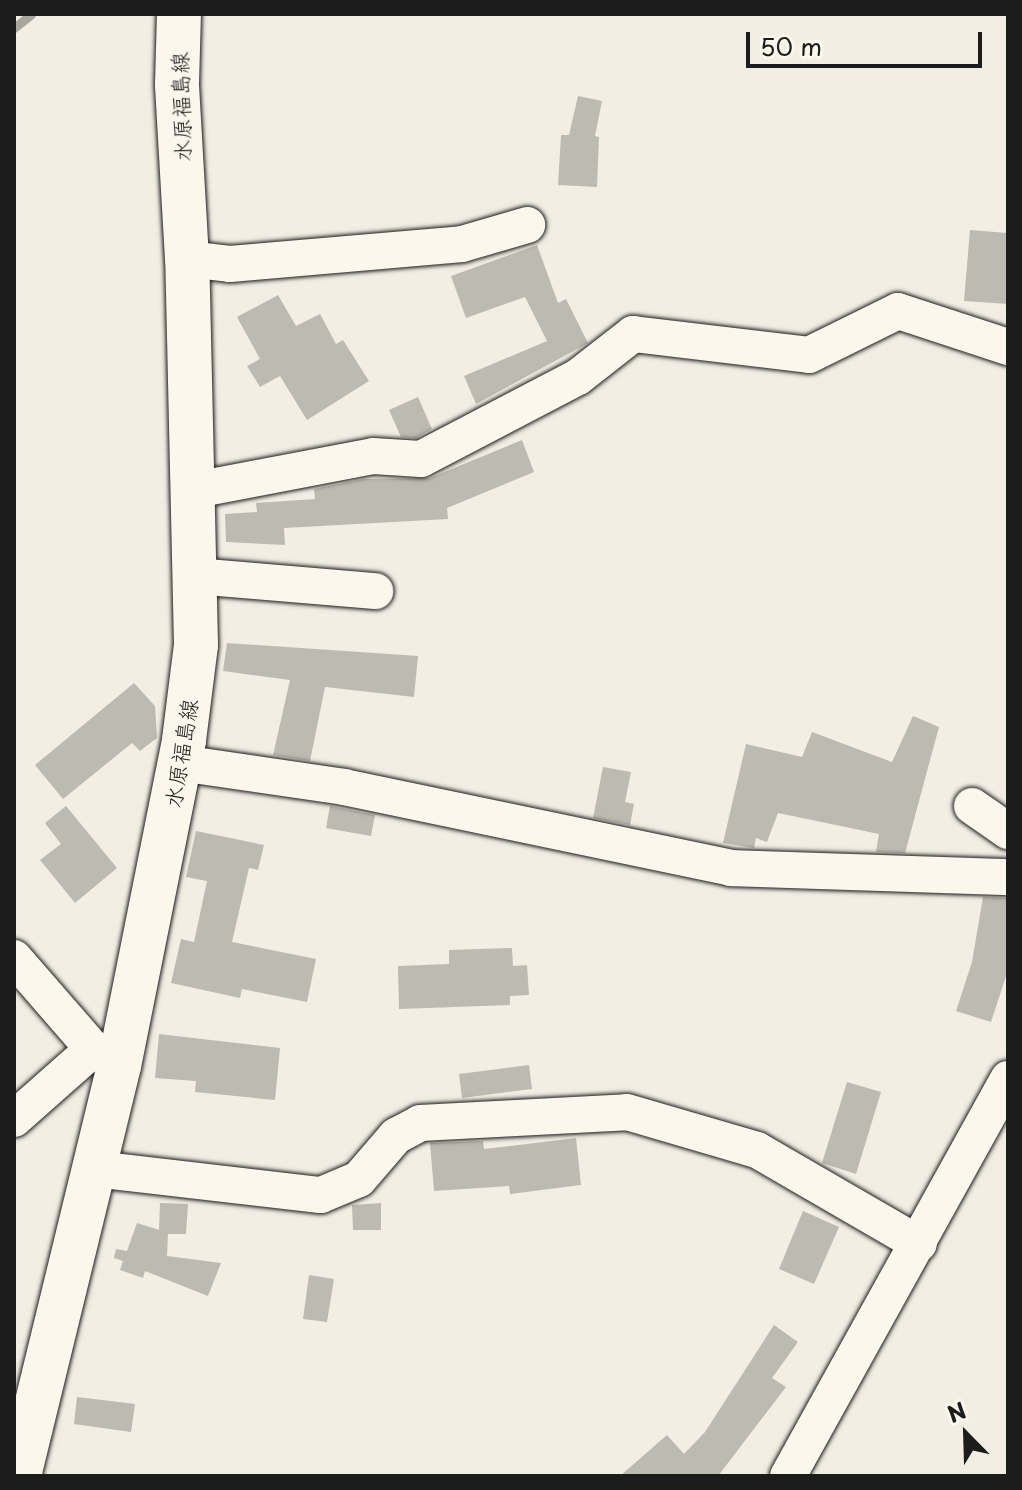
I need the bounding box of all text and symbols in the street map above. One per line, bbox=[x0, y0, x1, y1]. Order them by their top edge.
scale bar bbox=[750, 16, 986, 66]
text: 50 m bbox=[760, 28, 822, 64]
street label: 水原福島線 bbox=[165, 52, 195, 162]
street label: 水原福島線 bbox=[158, 697, 202, 809]
text: N bbox=[942, 1393, 971, 1430]
north arrow bbox=[926, 1394, 1006, 1474]

